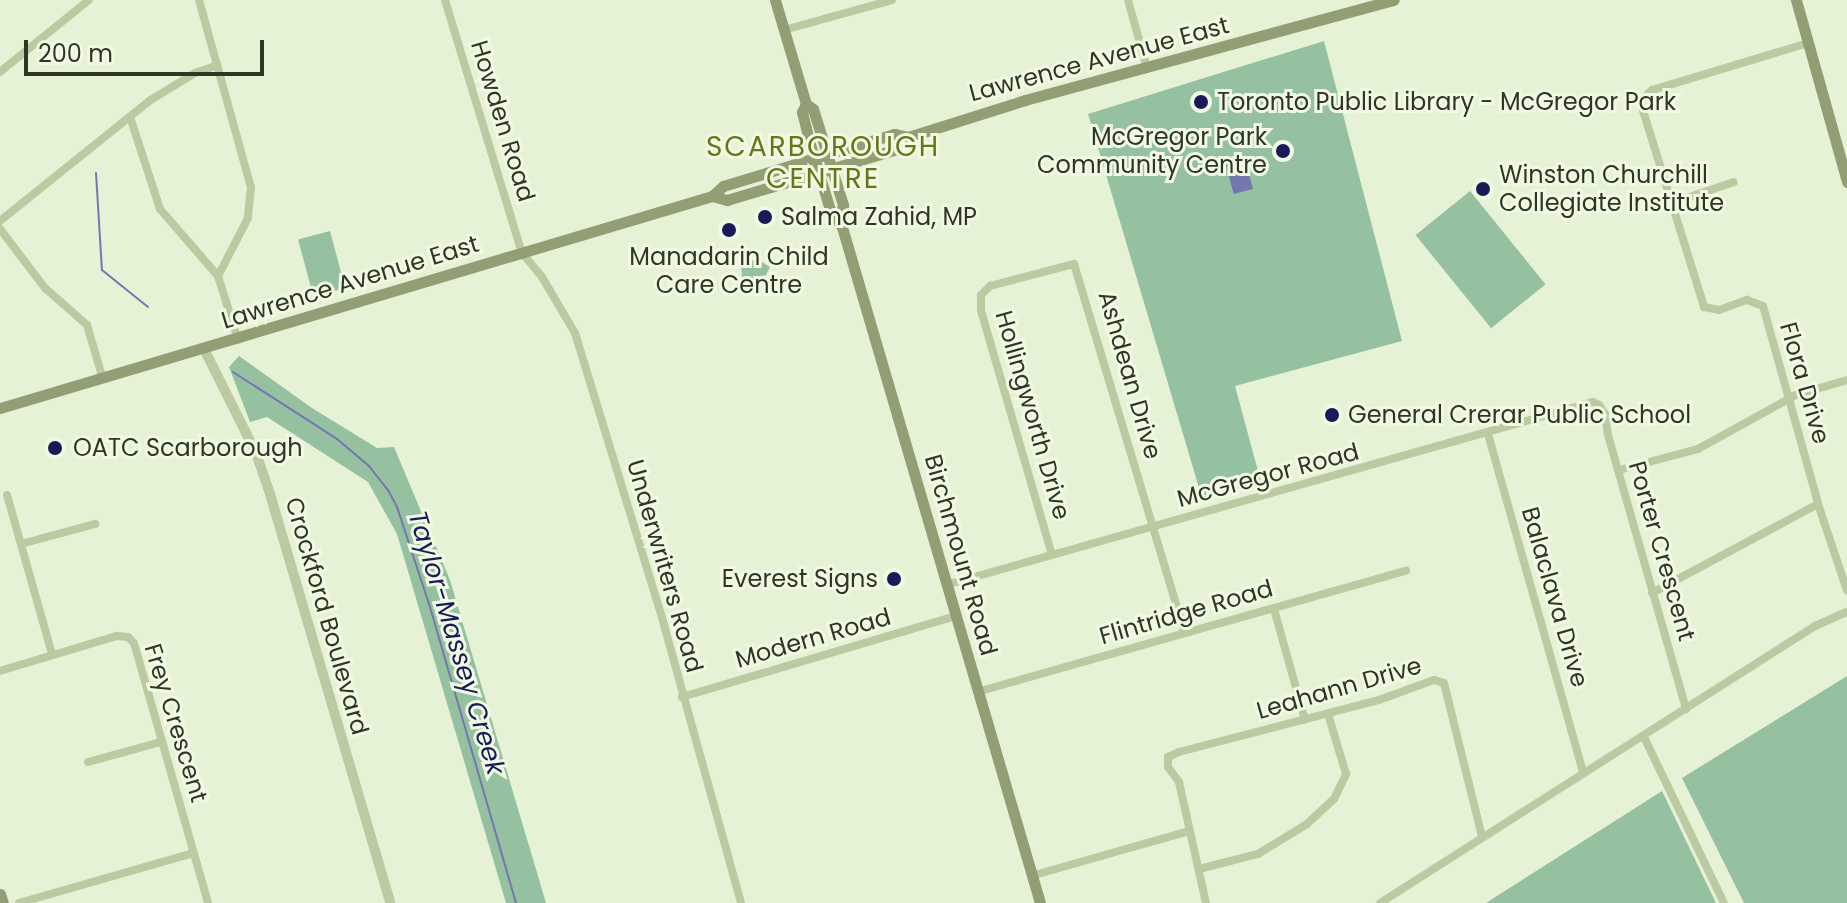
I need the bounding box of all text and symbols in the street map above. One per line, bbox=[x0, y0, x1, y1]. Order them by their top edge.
street label: Lawrence Avenue East bbox=[966, 10, 1232, 108]
scale bar bbox=[28, 24, 268, 74]
text: 200 m bbox=[38, 37, 113, 70]
street label: Howden Road bbox=[465, 37, 541, 205]
place label: Toronto Public Library - McGregor Park bbox=[1217, 88, 1676, 116]
marker: Toronto Public Library - McGregor Park bbox=[1192, 93, 1210, 111]
place label: McGregor Park Community Centre bbox=[1037, 123, 1267, 179]
district label: SCARBOROUGH CENTRE bbox=[706, 130, 940, 196]
marker: McGregor Park Community Centre bbox=[1274, 142, 1292, 160]
place label: Winston Churchill Collegiate Institute bbox=[1499, 161, 1724, 217]
marker: Winston Churchill Collegiate Institute bbox=[1474, 180, 1492, 198]
place label: Salma Zahid, MP bbox=[781, 203, 977, 231]
marker: Salma Zahid, MP bbox=[756, 208, 774, 226]
marker: Manadarin Child Care Centre bbox=[720, 221, 738, 239]
street label: Lawrence Avenue East bbox=[218, 229, 482, 335]
place label: Manadarin Child Care Centre bbox=[629, 243, 829, 299]
street label: Ashdean Drive bbox=[1092, 288, 1168, 462]
street label: Hollingworth Drive bbox=[989, 307, 1077, 523]
street label: Flora Drive bbox=[1774, 319, 1836, 447]
place label: General Crerar Public School bbox=[1348, 401, 1691, 429]
marker: General Crerar Public School bbox=[1323, 406, 1341, 424]
place label: OATC Scarborough bbox=[73, 434, 303, 462]
marker: OATC Scarborough bbox=[44, 437, 66, 459]
street label: McGregor Road bbox=[1174, 437, 1362, 513]
street label: Birchmount Road bbox=[919, 451, 1003, 659]
street label: Underwriters Road bbox=[621, 456, 709, 676]
street label: Porter Crescent bbox=[1623, 458, 1701, 644]
street label: Crockford Boulevard bbox=[279, 494, 375, 738]
street label: Balaclava Drive bbox=[1516, 504, 1594, 690]
water label: Taylor-Massey Creek bbox=[401, 507, 511, 779]
place label: Everest Signs bbox=[722, 565, 878, 593]
marker: Everest Signs bbox=[885, 570, 903, 588]
street label: Flintridge Road bbox=[1096, 573, 1276, 651]
street label: Modern Road bbox=[732, 602, 894, 674]
street label: Frey Crescent bbox=[138, 640, 214, 806]
street label: Leahann Drive bbox=[1253, 651, 1425, 725]

